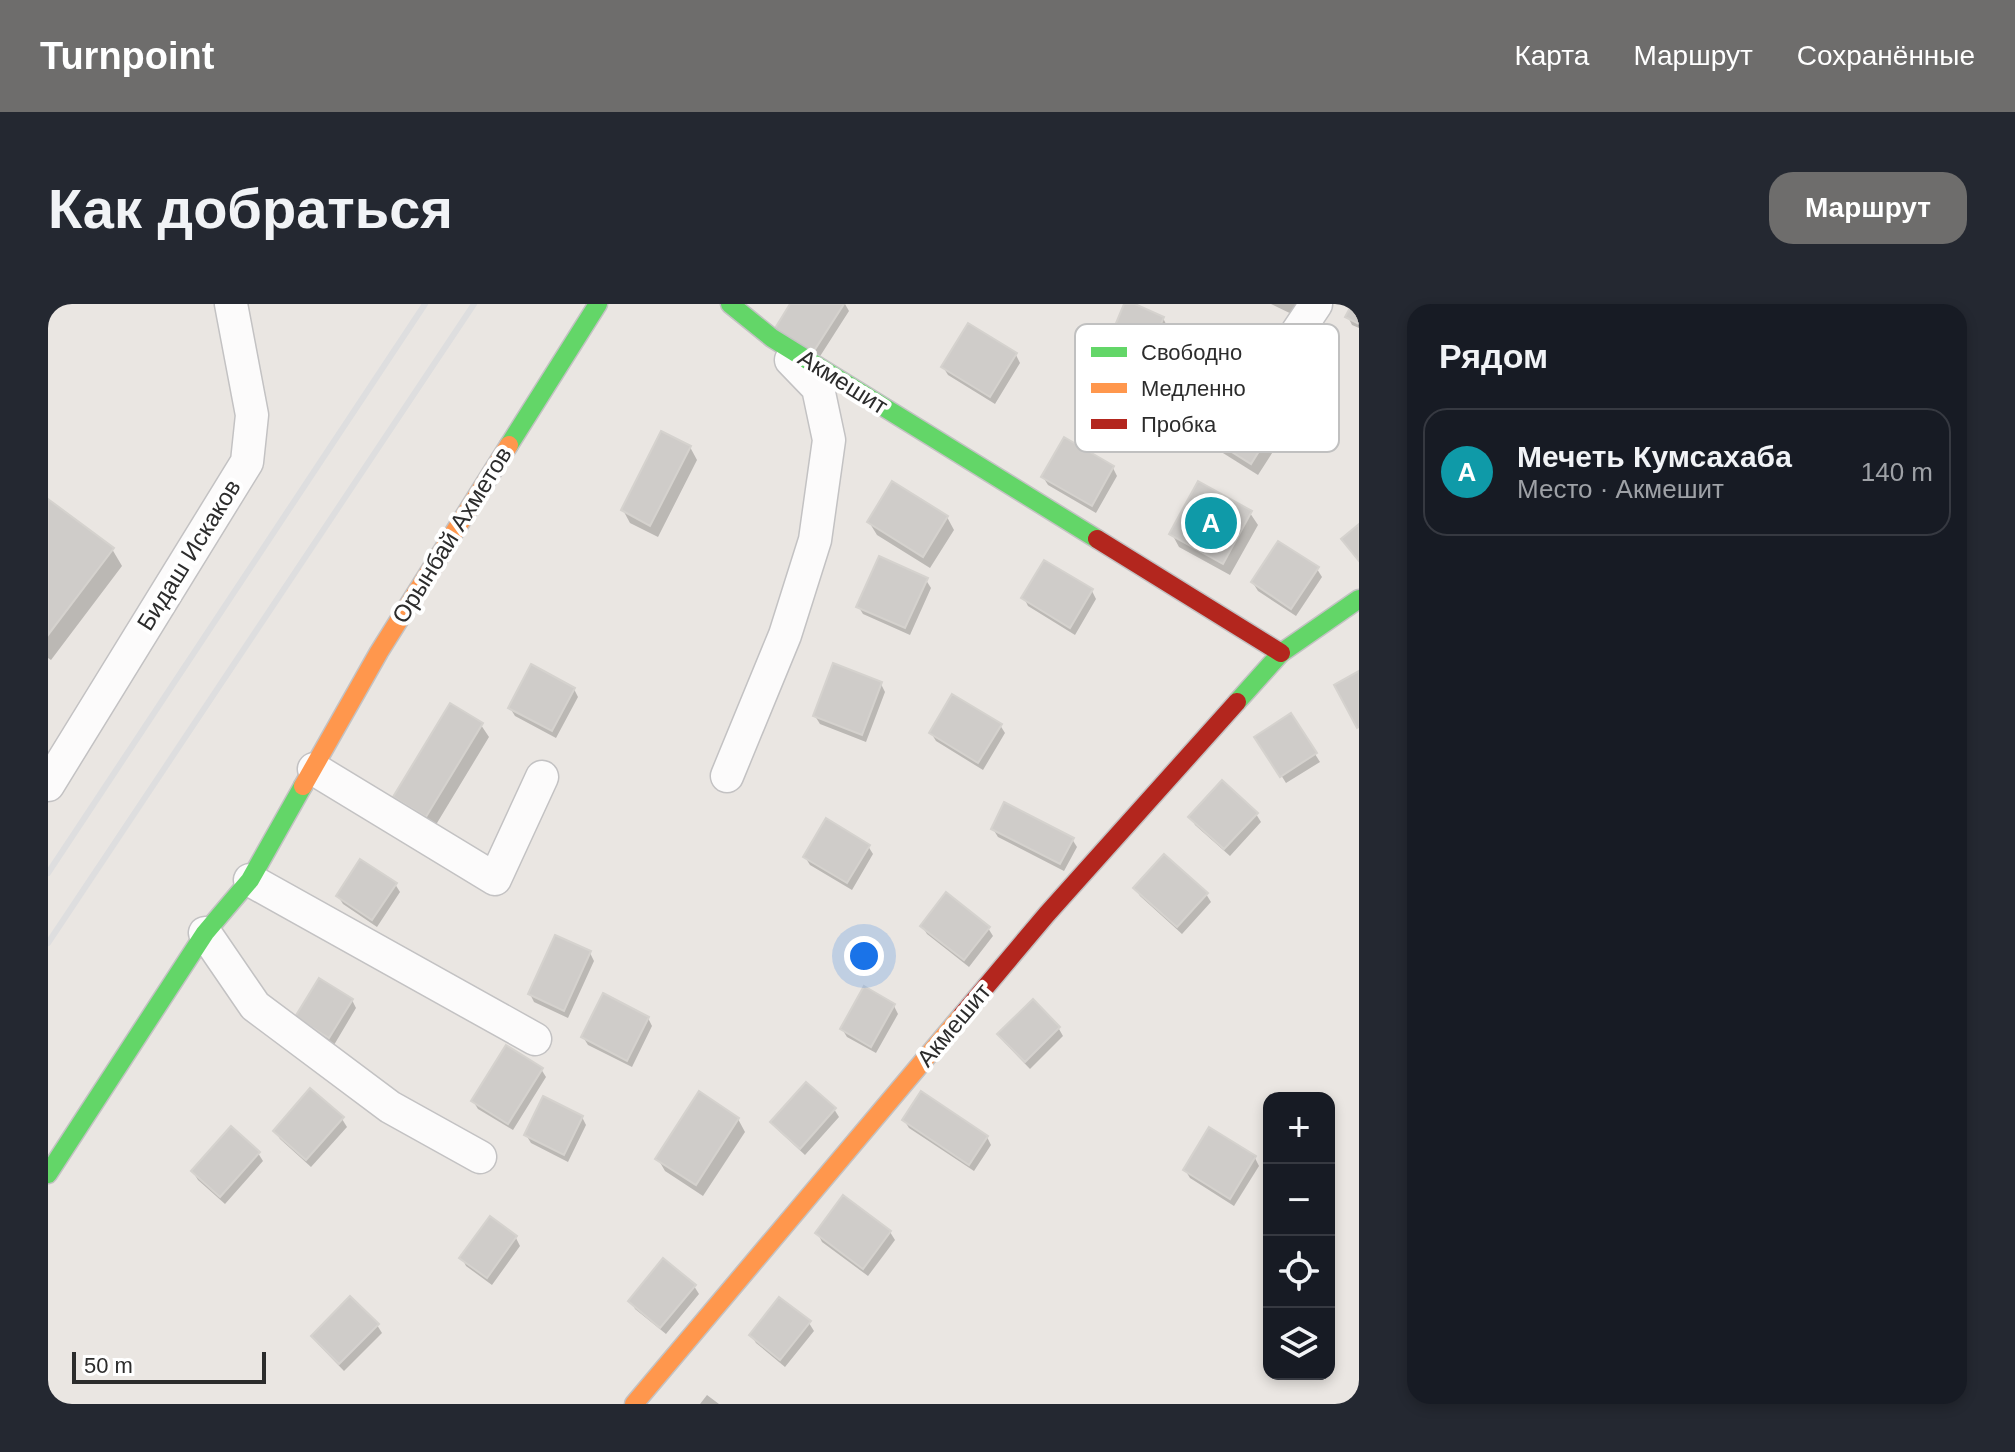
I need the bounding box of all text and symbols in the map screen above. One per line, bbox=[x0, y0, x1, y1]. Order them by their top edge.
text: Turnpoint bbox=[40, 35, 214, 77]
text: Карта bbox=[1514, 40, 1589, 71]
text: Маршрут bbox=[1633, 40, 1753, 71]
text: Сохранённые bbox=[1797, 40, 1975, 71]
button: Маршрут bbox=[1769, 172, 1967, 244]
text: Как добраться bbox=[48, 177, 453, 240]
legend bbox=[1075, 324, 1339, 452]
text: Рядом bbox=[1439, 337, 1548, 375]
text: Свободно bbox=[1141, 340, 1242, 365]
street label: Акмешит bbox=[794, 344, 893, 420]
text: Медленно bbox=[1141, 376, 1246, 401]
text: Пробка bbox=[1141, 412, 1217, 437]
text: Мечеть Кумсахаба bbox=[1517, 440, 1792, 473]
street label: Орынбай Ахметов bbox=[386, 441, 517, 628]
text: A bbox=[1458, 457, 1476, 487]
text: 140 m bbox=[1861, 457, 1933, 487]
street label: Бидаш Искаков bbox=[131, 474, 246, 635]
text: Место · Акмешит bbox=[1517, 474, 1724, 504]
pin: A bbox=[1185, 493, 1237, 553]
your location bbox=[844, 936, 884, 976]
street label: Акмешит bbox=[911, 978, 996, 1072]
map controls bbox=[1263, 1092, 1335, 1380]
button: + bbox=[1263, 1092, 1335, 1164]
button: − bbox=[1263, 1164, 1335, 1236]
button: locate bbox=[1263, 1236, 1335, 1308]
button: layers bbox=[1263, 1308, 1335, 1380]
scale bar bbox=[72, 1348, 266, 1384]
text: 50 m bbox=[84, 1353, 133, 1378]

